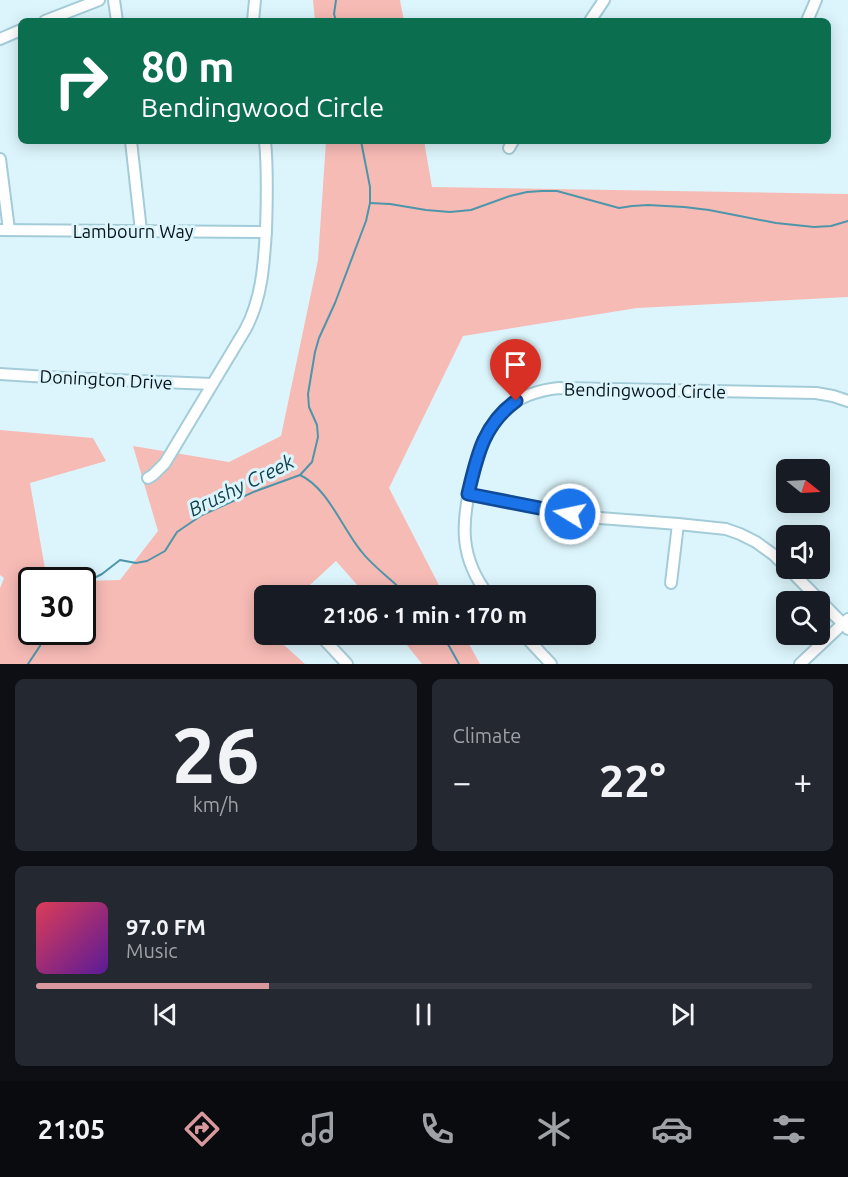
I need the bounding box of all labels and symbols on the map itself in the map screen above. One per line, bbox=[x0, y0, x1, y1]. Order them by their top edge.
street label: Lambourn Way bbox=[73, 221, 194, 241]
pin bbox=[490, 339, 541, 401]
street label: Donington Drive bbox=[39, 366, 173, 392]
street label: Bendingwood Circle bbox=[564, 379, 726, 401]
water label: Brushy Creek bbox=[184, 449, 298, 520]
north arrow bbox=[776, 459, 830, 513]
position arrow bbox=[538, 482, 602, 546]
speed limit sign: 30 bbox=[18, 567, 96, 645]

